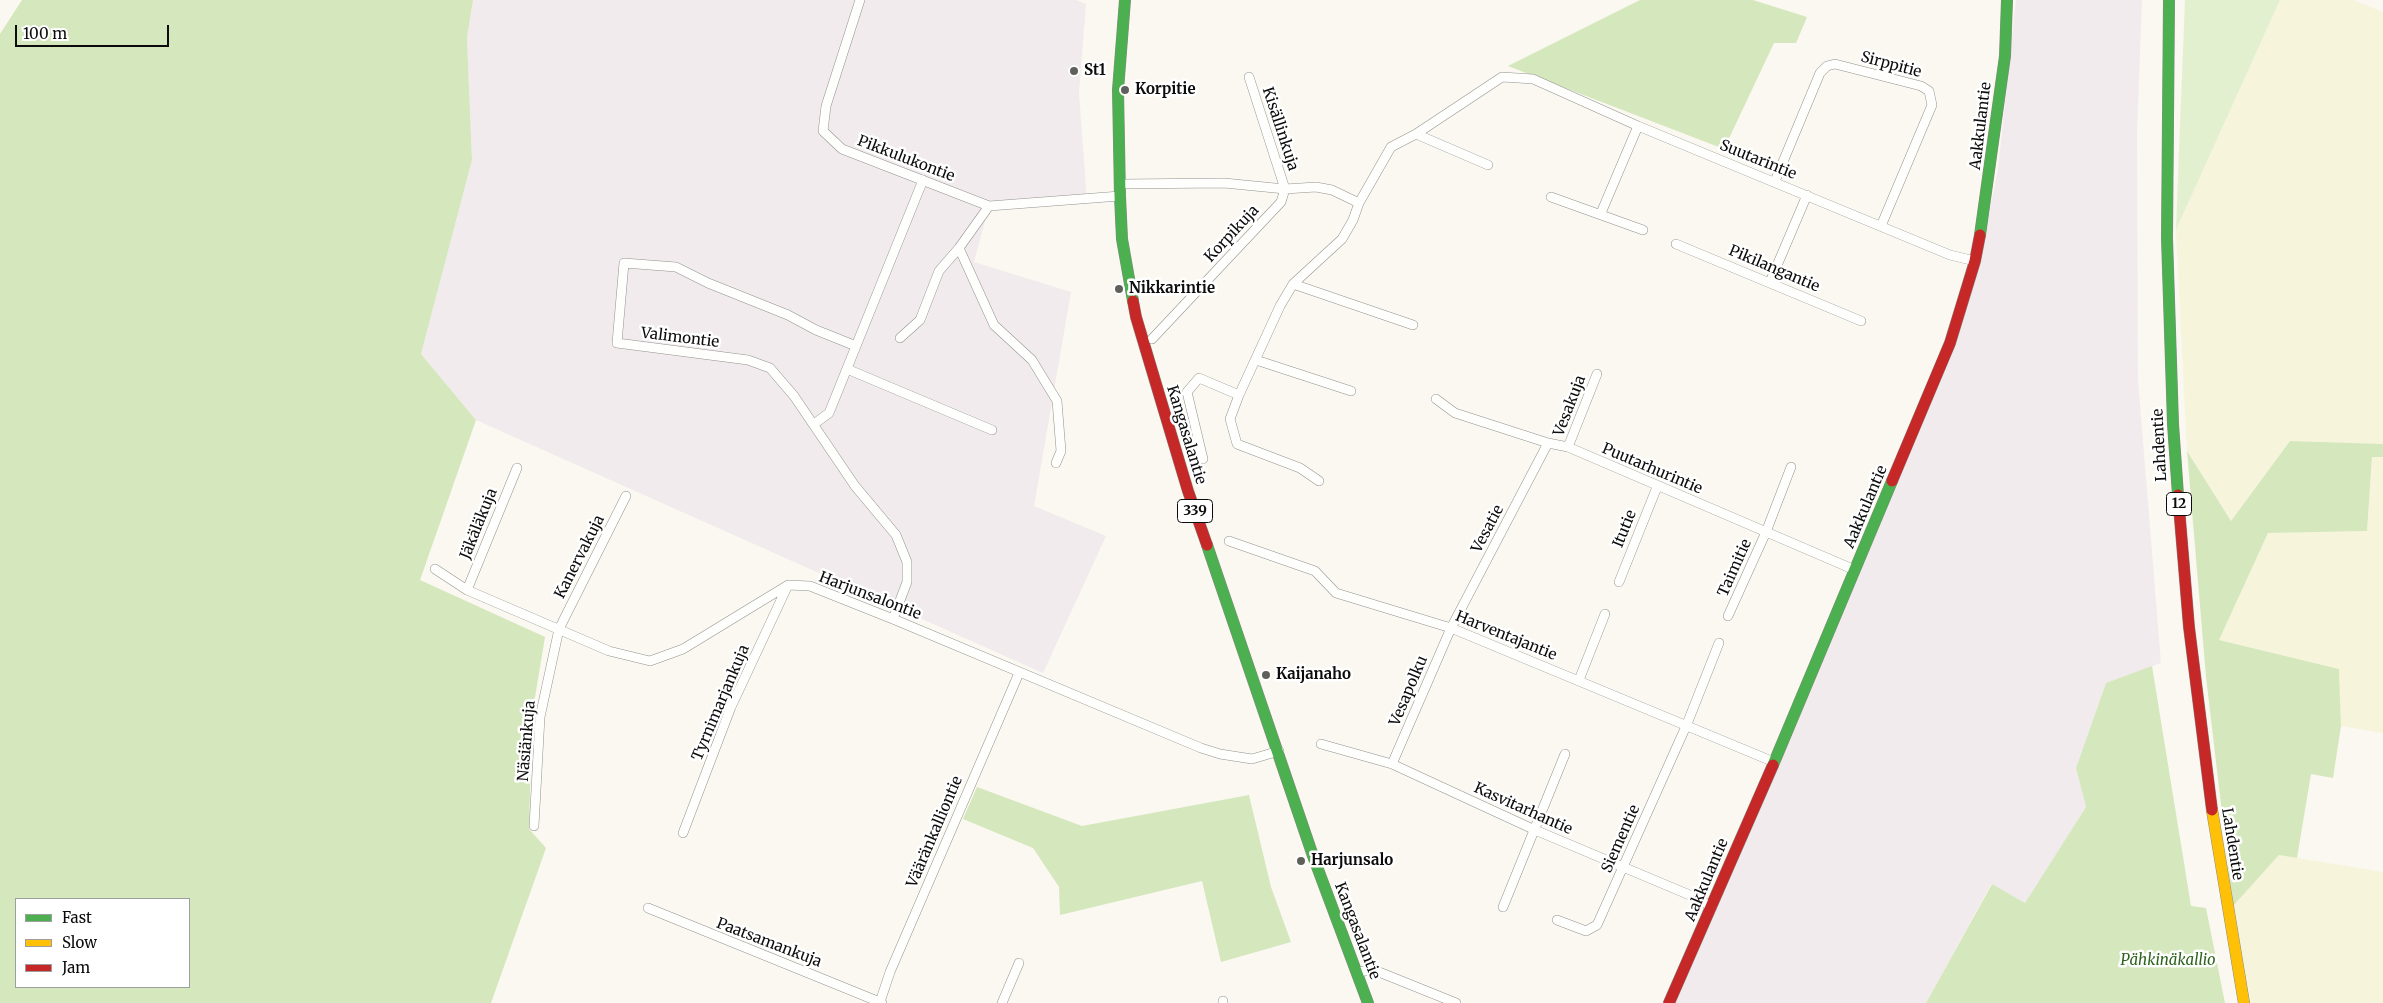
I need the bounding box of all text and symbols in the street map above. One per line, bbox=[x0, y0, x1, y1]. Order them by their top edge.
scale bar bbox=[18, 15, 171, 47]
text: 100 m bbox=[23, 24, 67, 43]
street label: Sirppitie bbox=[1859, 48, 1923, 82]
place label: St1 bbox=[1084, 62, 1106, 80]
marker: St1 bbox=[1068, 65, 1080, 77]
place label: Korpitie bbox=[1135, 81, 1196, 99]
street label: Aakkulantie bbox=[1967, 81, 1995, 171]
marker: Korpitie bbox=[1119, 84, 1131, 96]
street label: Kisällinkuja bbox=[1258, 85, 1302, 173]
street label: Pikkulukontie bbox=[855, 132, 957, 186]
street label: Suutarintie bbox=[1717, 136, 1799, 184]
street label: Korpikuja bbox=[1201, 202, 1263, 266]
street label: Pikilangantie bbox=[1726, 242, 1822, 296]
place label: Nikkarintie bbox=[1129, 280, 1215, 298]
marker: Nikkarintie bbox=[1113, 283, 1125, 295]
street label: Valimontie bbox=[640, 324, 720, 352]
street label: Vesakuja bbox=[1550, 373, 1590, 439]
street label: Kangasalantie bbox=[1162, 383, 1210, 487]
street label: Lahdentie bbox=[2149, 408, 2171, 482]
street label: Puutarhurintie bbox=[1599, 440, 1705, 498]
street label: Aakkulantie bbox=[1841, 463, 1891, 551]
street label: Jäkäläkuja bbox=[457, 486, 501, 562]
road number: 12 bbox=[2166, 492, 2192, 516]
road number: 339 bbox=[1178, 500, 1212, 522]
street label: Vesatie bbox=[1468, 502, 1508, 556]
street label: Itutie bbox=[1609, 508, 1641, 550]
street label: Kanervakuja bbox=[551, 512, 609, 602]
street label: Taimitie bbox=[1714, 536, 1756, 600]
street label: Harjunsalontie bbox=[816, 568, 924, 624]
street label: Harventajantie bbox=[1453, 607, 1559, 665]
street label: Tyrnimarjankuja bbox=[688, 642, 754, 764]
street label: Vesapolku bbox=[1386, 653, 1432, 729]
place label: Kaijanaho bbox=[1276, 666, 1351, 684]
marker: Kaijanaho bbox=[1260, 669, 1272, 681]
street label: Näsiänkuja bbox=[515, 700, 539, 782]
street label: Vääränkalliontie bbox=[903, 774, 967, 890]
street label: Kasvitarhantie bbox=[1471, 779, 1575, 839]
street label: Siementie bbox=[1598, 802, 1644, 876]
street label: Lahdentie bbox=[2217, 807, 2247, 881]
street label: Aakkulantie bbox=[1682, 836, 1732, 924]
place label: Harjunsalo bbox=[1311, 852, 1393, 870]
marker: Harjunsalo bbox=[1295, 855, 1307, 867]
street label: Kangasalantie bbox=[1330, 880, 1384, 982]
legend bbox=[15, 898, 190, 988]
text: Fast bbox=[62, 908, 92, 927]
street label: Paatsamankuja bbox=[714, 915, 824, 971]
text: Slow bbox=[62, 933, 97, 952]
park label: Pähkinäkallio bbox=[2121, 952, 2215, 970]
text: Jam bbox=[62, 958, 90, 977]

